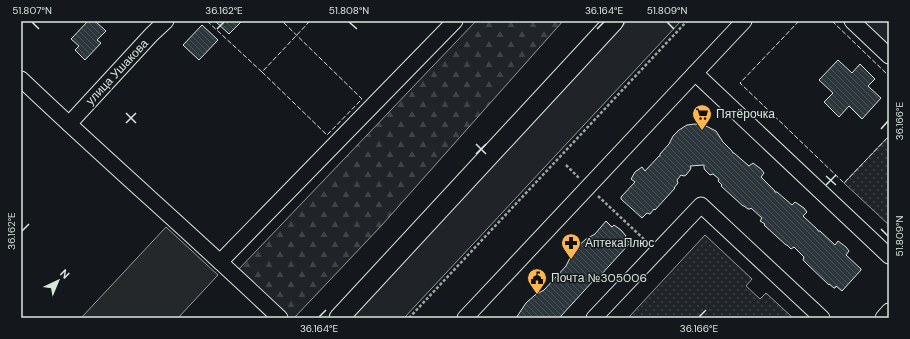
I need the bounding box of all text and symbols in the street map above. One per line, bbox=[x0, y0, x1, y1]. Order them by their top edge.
text: 51.807°N bbox=[12, 4, 52, 17]
text: 36.162°E bbox=[205, 4, 243, 17]
text: 51.808°N bbox=[329, 4, 369, 17]
text: 36.164°E bbox=[585, 4, 623, 17]
text: 51.809°N bbox=[647, 4, 687, 17]
street label: улица Ушакова bbox=[82, 35, 152, 108]
text: 36.166°E bbox=[893, 101, 906, 140]
supermarket icon: Пятёрочка bbox=[691, 103, 713, 131]
place label: Пятёрочка bbox=[716, 106, 775, 122]
text: 36.162°E bbox=[5, 212, 18, 250]
text: 51.809°N bbox=[893, 216, 906, 256]
pharmacy icon: АптекаПлюс bbox=[560, 232, 582, 260]
place label: АптекаПлюс bbox=[585, 235, 654, 251]
north arrow bbox=[38, 261, 78, 301]
text: N bbox=[57, 266, 73, 282]
public building icon: Почта №305006 bbox=[526, 267, 548, 295]
place label: Почта №305006 bbox=[551, 270, 647, 286]
text: 36.164°E bbox=[300, 322, 338, 335]
text: 36.166°E bbox=[680, 322, 719, 335]

